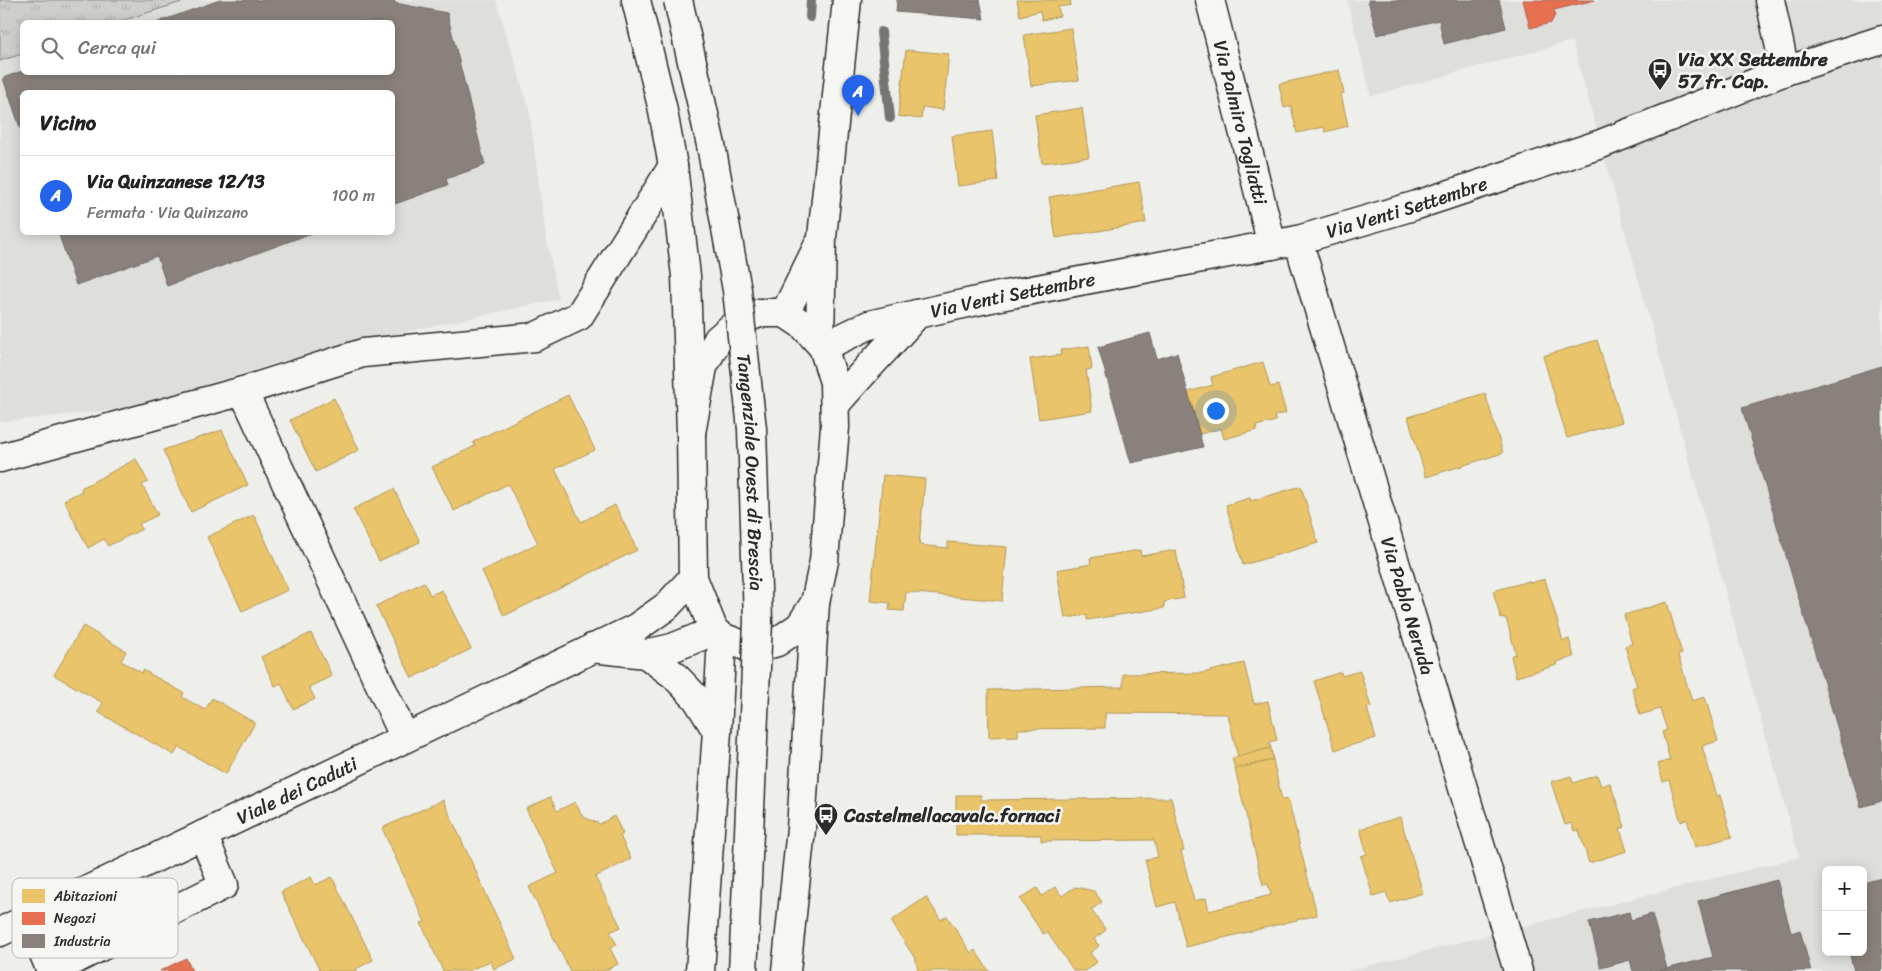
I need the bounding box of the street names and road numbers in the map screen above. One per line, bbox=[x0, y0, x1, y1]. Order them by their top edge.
street label: Via Palmiro Togliatti bbox=[1204, 36, 1278, 209]
street label: Via Venti Settembre bbox=[1322, 166, 1492, 247]
street label: Via Venti Settembre bbox=[927, 262, 1098, 327]
street label: Tangenziale Ovest di Brescia bbox=[727, 352, 774, 592]
street label: Via Pablo Neruda bbox=[1372, 533, 1445, 679]
street label: Viale dei Caduti bbox=[231, 747, 364, 833]

